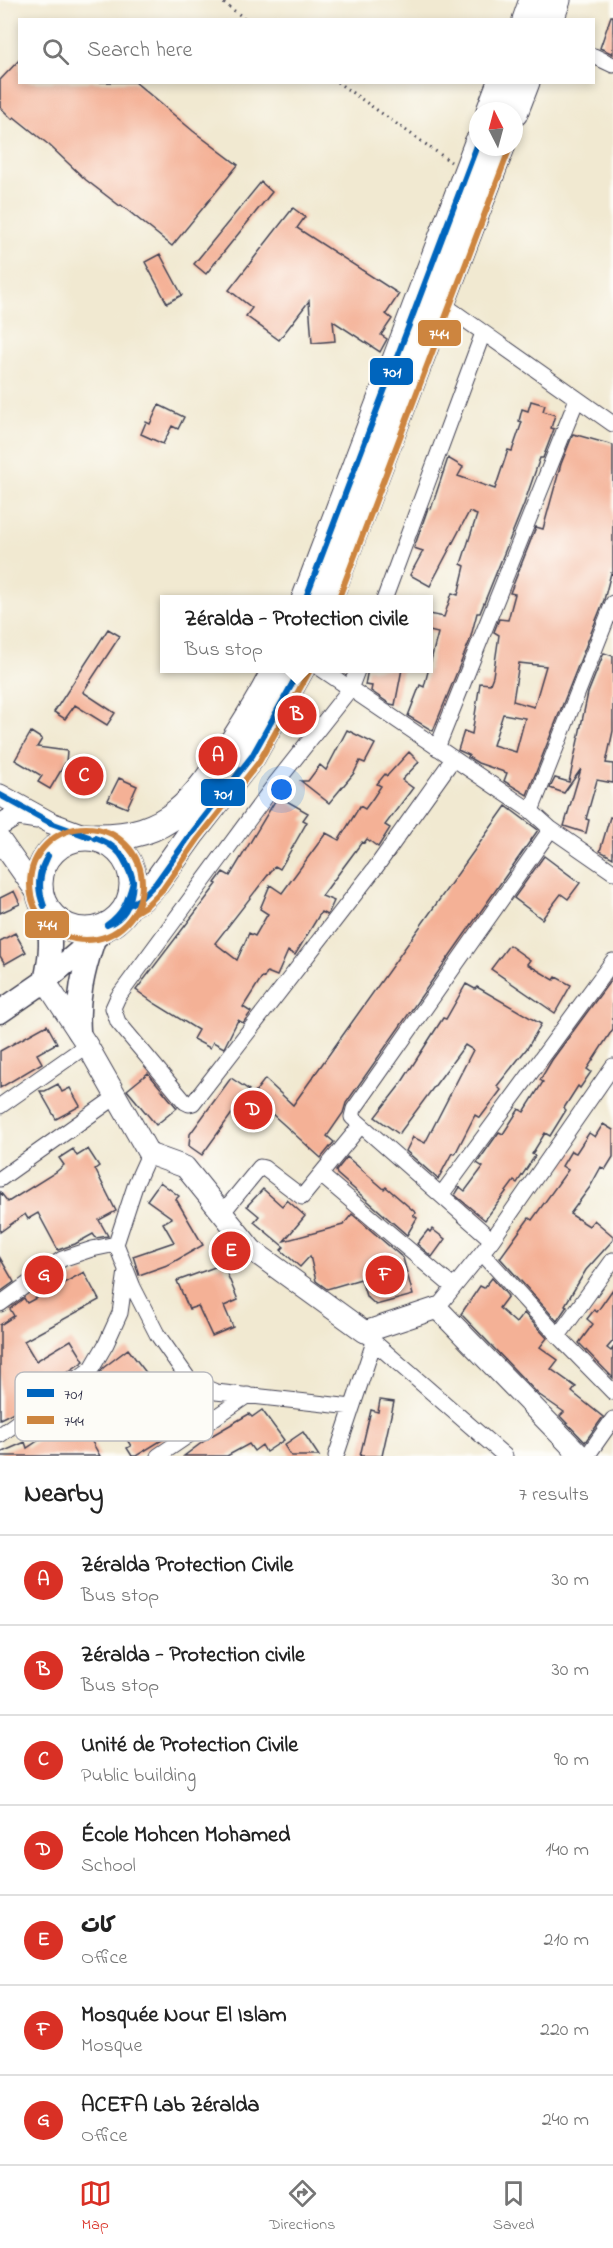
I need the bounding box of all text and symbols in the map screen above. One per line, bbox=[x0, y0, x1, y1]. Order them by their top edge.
search box bbox=[18, 18, 595, 84]
icon: search bbox=[39, 35, 72, 68]
text: Search here bbox=[87, 35, 192, 67]
north arrow bbox=[469, 102, 523, 156]
line badge: 744 bbox=[417, 319, 462, 347]
text: 744 bbox=[429, 323, 449, 347]
line badge: 701 bbox=[369, 357, 414, 386]
text: 701 bbox=[383, 361, 402, 385]
popup bbox=[160, 595, 433, 673]
text: Zéralda - Protection civile bbox=[185, 604, 408, 636]
text: Bus stop bbox=[185, 636, 263, 665]
pin: B bbox=[278, 692, 316, 738]
pin: A bbox=[198, 734, 238, 778]
pin: C bbox=[64, 754, 104, 798]
your location bbox=[267, 775, 296, 804]
line badge: 701 bbox=[200, 778, 246, 807]
text: 701 bbox=[214, 783, 233, 807]
line badge: 744 bbox=[24, 910, 70, 939]
text: 744 bbox=[37, 914, 57, 938]
pin: D bbox=[234, 1088, 272, 1132]
pin: E bbox=[212, 1228, 250, 1274]
pin: G bbox=[24, 1252, 63, 1298]
pin: F bbox=[366, 1252, 404, 1298]
legend bbox=[15, 1372, 213, 1441]
text: 701 bbox=[64, 1383, 83, 1407]
text: 744 bbox=[64, 1410, 84, 1434]
text: Nearby bbox=[24, 1476, 103, 1514]
text: 7 results bbox=[519, 1481, 589, 1510]
text: Zéralda Protection Civile bbox=[81, 1550, 293, 1582]
text: A bbox=[37, 1566, 50, 1595]
text: 30 m bbox=[552, 1566, 589, 1595]
text: Bus stop bbox=[81, 1582, 159, 1611]
text: Zéralda - Protection civile bbox=[81, 1640, 305, 1672]
text: B bbox=[37, 1656, 50, 1685]
text: 30 m bbox=[552, 1656, 589, 1685]
text: Bus stop bbox=[81, 1672, 159, 1701]
text: Unité de Protection Civile bbox=[81, 1730, 298, 1762]
text: C bbox=[38, 1746, 49, 1775]
text: 90 m bbox=[554, 1746, 589, 1775]
text: Public building bbox=[81, 1762, 196, 1791]
text: École Mohcen Mohamed bbox=[81, 1820, 290, 1852]
text: D bbox=[36, 1836, 51, 1865]
text: 140 m bbox=[545, 1836, 589, 1865]
text: School bbox=[81, 1852, 136, 1881]
text: كات bbox=[81, 1911, 116, 1943]
text: E bbox=[37, 1926, 50, 1955]
text: 210 m bbox=[544, 1926, 589, 1955]
text: Office bbox=[81, 1944, 127, 1973]
text: Mosquée Nour El Islam bbox=[81, 2000, 287, 2032]
text: F bbox=[37, 2016, 50, 2045]
text: 220 m bbox=[540, 2016, 589, 2045]
text: Mosque bbox=[81, 2032, 142, 2061]
text: ACEFA Lab Zéralda bbox=[81, 2090, 259, 2122]
text: G bbox=[37, 2106, 50, 2135]
text: 240 m bbox=[542, 2106, 589, 2135]
text: Office bbox=[81, 2122, 127, 2151]
tab: Map bbox=[79, 2177, 112, 2237]
tab: Directions bbox=[269, 2177, 335, 2237]
tab: Saved bbox=[493, 2177, 534, 2237]

